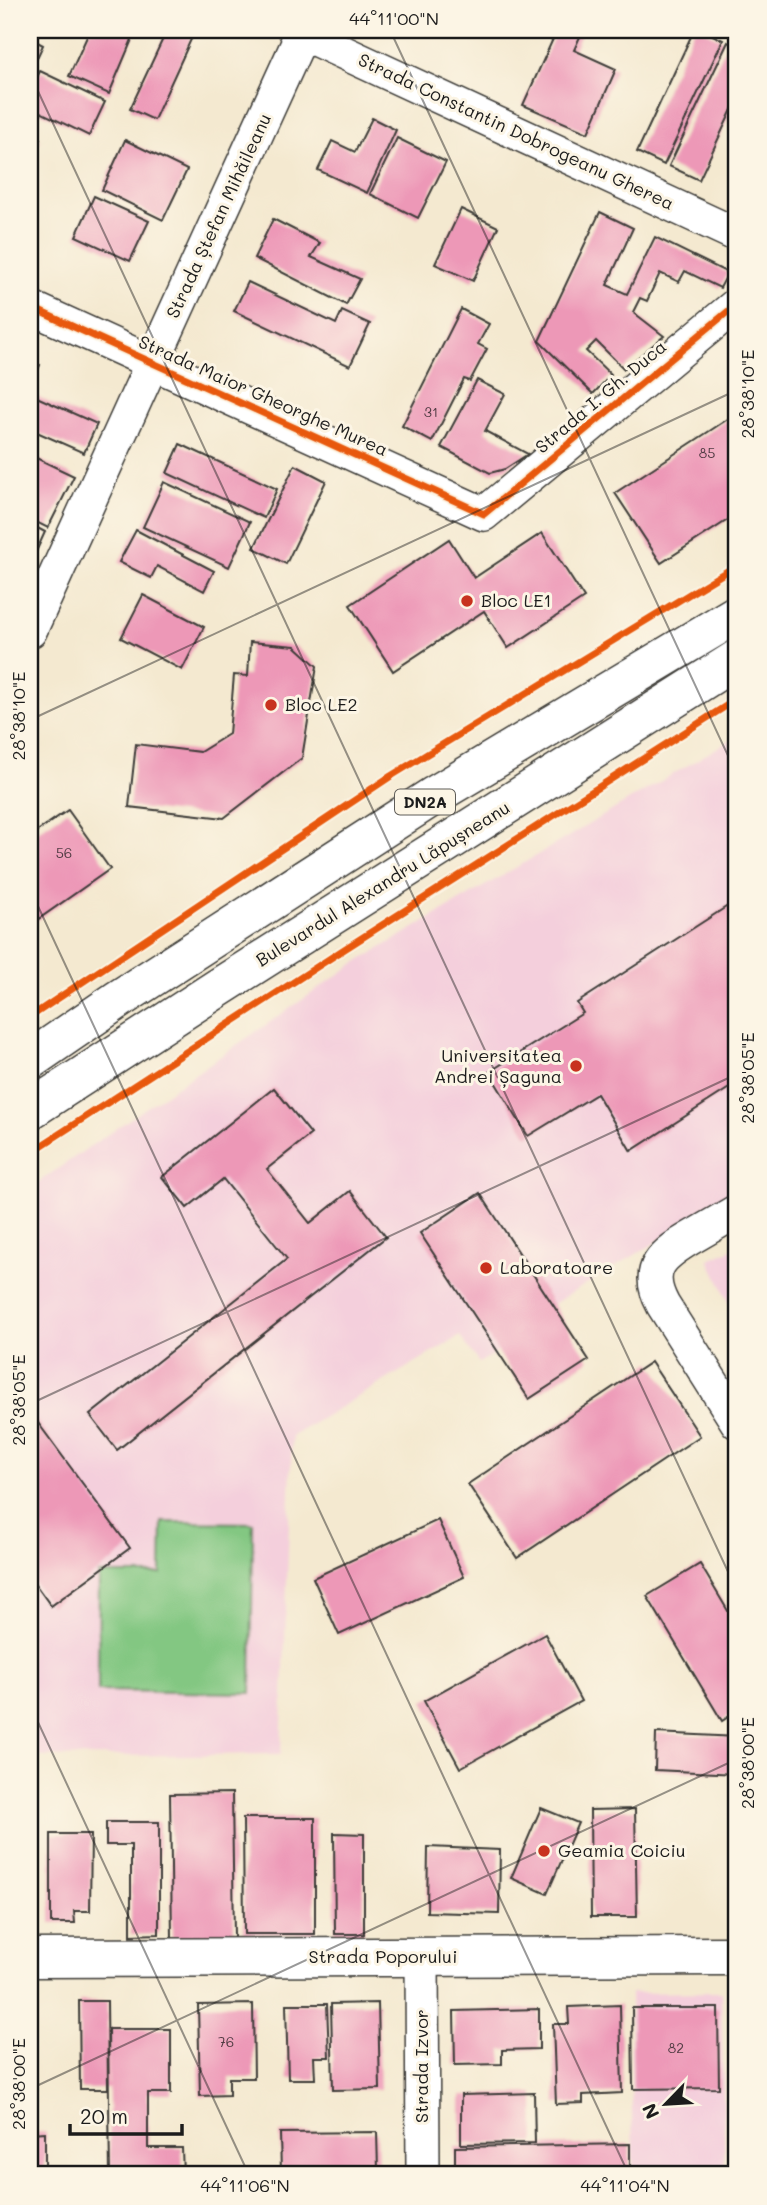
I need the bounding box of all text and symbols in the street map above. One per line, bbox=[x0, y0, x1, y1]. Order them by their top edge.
text: 44°11'00"N bbox=[349, 6, 439, 30]
street label: Strada Constantin Dobrogeanu Gherea bbox=[355, 47, 678, 215]
street label: Strada Ștefan Mihăileanu bbox=[160, 109, 276, 322]
street label: Strada Maior Gheorghe Murea bbox=[135, 329, 392, 461]
street label: Strada I. Gh. Duca bbox=[530, 334, 671, 458]
text: 28°38'10"E bbox=[735, 349, 759, 439]
house number: 31 bbox=[424, 402, 438, 421]
house number: 85 bbox=[699, 443, 715, 462]
place label: Bloc LE1 bbox=[481, 588, 552, 612]
marker: Bloc LE1 bbox=[459, 593, 475, 609]
text: 28°38'10"E bbox=[6, 671, 30, 761]
place label: Bloc LE2 bbox=[285, 692, 358, 716]
marker: Bloc LE2 bbox=[263, 697, 279, 713]
road number: DN2A bbox=[395, 790, 455, 814]
street label: Bulevardul Alexandru Lăpușneanu bbox=[251, 795, 514, 972]
house number: 56 bbox=[56, 843, 72, 862]
text: 28°38'05"E bbox=[735, 1032, 759, 1124]
place label: Universitatea Andrei Șaguna bbox=[434, 1043, 562, 1088]
marker: Universitatea Andrei Șaguna bbox=[568, 1058, 584, 1074]
place label: Laboratoare bbox=[500, 1255, 613, 1279]
marker: Laboratoare bbox=[478, 1260, 494, 1276]
text: 28°38'05"E bbox=[6, 1354, 30, 1446]
text: 28°38'00"E bbox=[735, 1717, 759, 1809]
place label: Geamia Coiciu bbox=[558, 1838, 686, 1862]
marker: Geamia Coiciu bbox=[536, 1843, 552, 1859]
street label: Strada Poporului bbox=[309, 1944, 457, 1968]
street label: Strada Izvor bbox=[409, 2009, 433, 2123]
house number: 76 bbox=[218, 2032, 234, 2051]
text: 28°38'00"E bbox=[6, 2038, 30, 2130]
house number: 82 bbox=[668, 2038, 684, 2057]
north arrow bbox=[630, 2068, 700, 2138]
scale bar bbox=[70, 2093, 182, 2137]
text: N bbox=[636, 2100, 665, 2123]
text: 20 m bbox=[80, 2102, 128, 2129]
text: 44°11'06"N bbox=[200, 2173, 290, 2197]
text: 44°11'04"N bbox=[580, 2173, 670, 2197]

